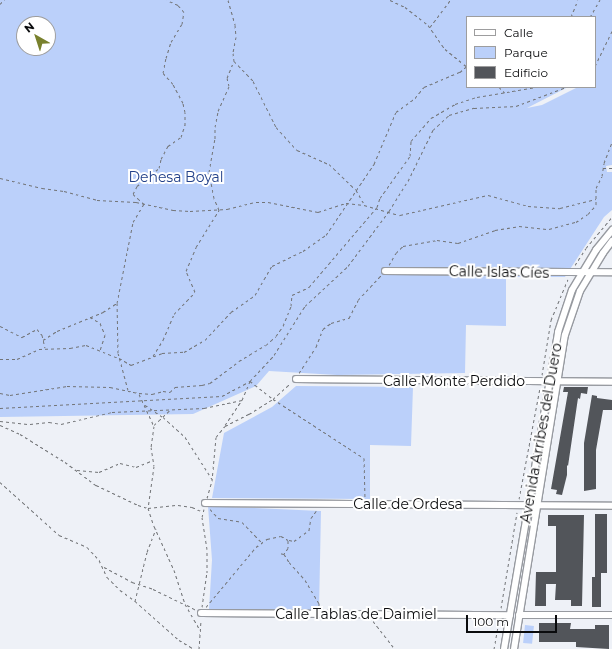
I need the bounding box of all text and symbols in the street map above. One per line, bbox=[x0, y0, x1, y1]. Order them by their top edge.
north arrow bbox=[16, 16, 56, 56]
legend bbox=[466, 16, 596, 88]
text: N bbox=[21, 19, 37, 36]
text: Calle bbox=[504, 25, 533, 40]
text: Parque bbox=[504, 45, 548, 60]
text: Edificio bbox=[504, 65, 548, 80]
park label: Dehesa Boyal bbox=[128, 169, 224, 185]
street label: Calle Islas Cíes bbox=[449, 263, 549, 281]
street label: Avenida Arribes del Duero bbox=[517, 342, 565, 524]
street label: Calle Monte Perdido bbox=[383, 373, 525, 389]
street label: Calle de Ordesa bbox=[353, 496, 463, 512]
street label: Calle Tablas de Daimiel bbox=[275, 606, 437, 622]
scale bar bbox=[468, 607, 559, 633]
text: 100 m bbox=[473, 614, 509, 629]

